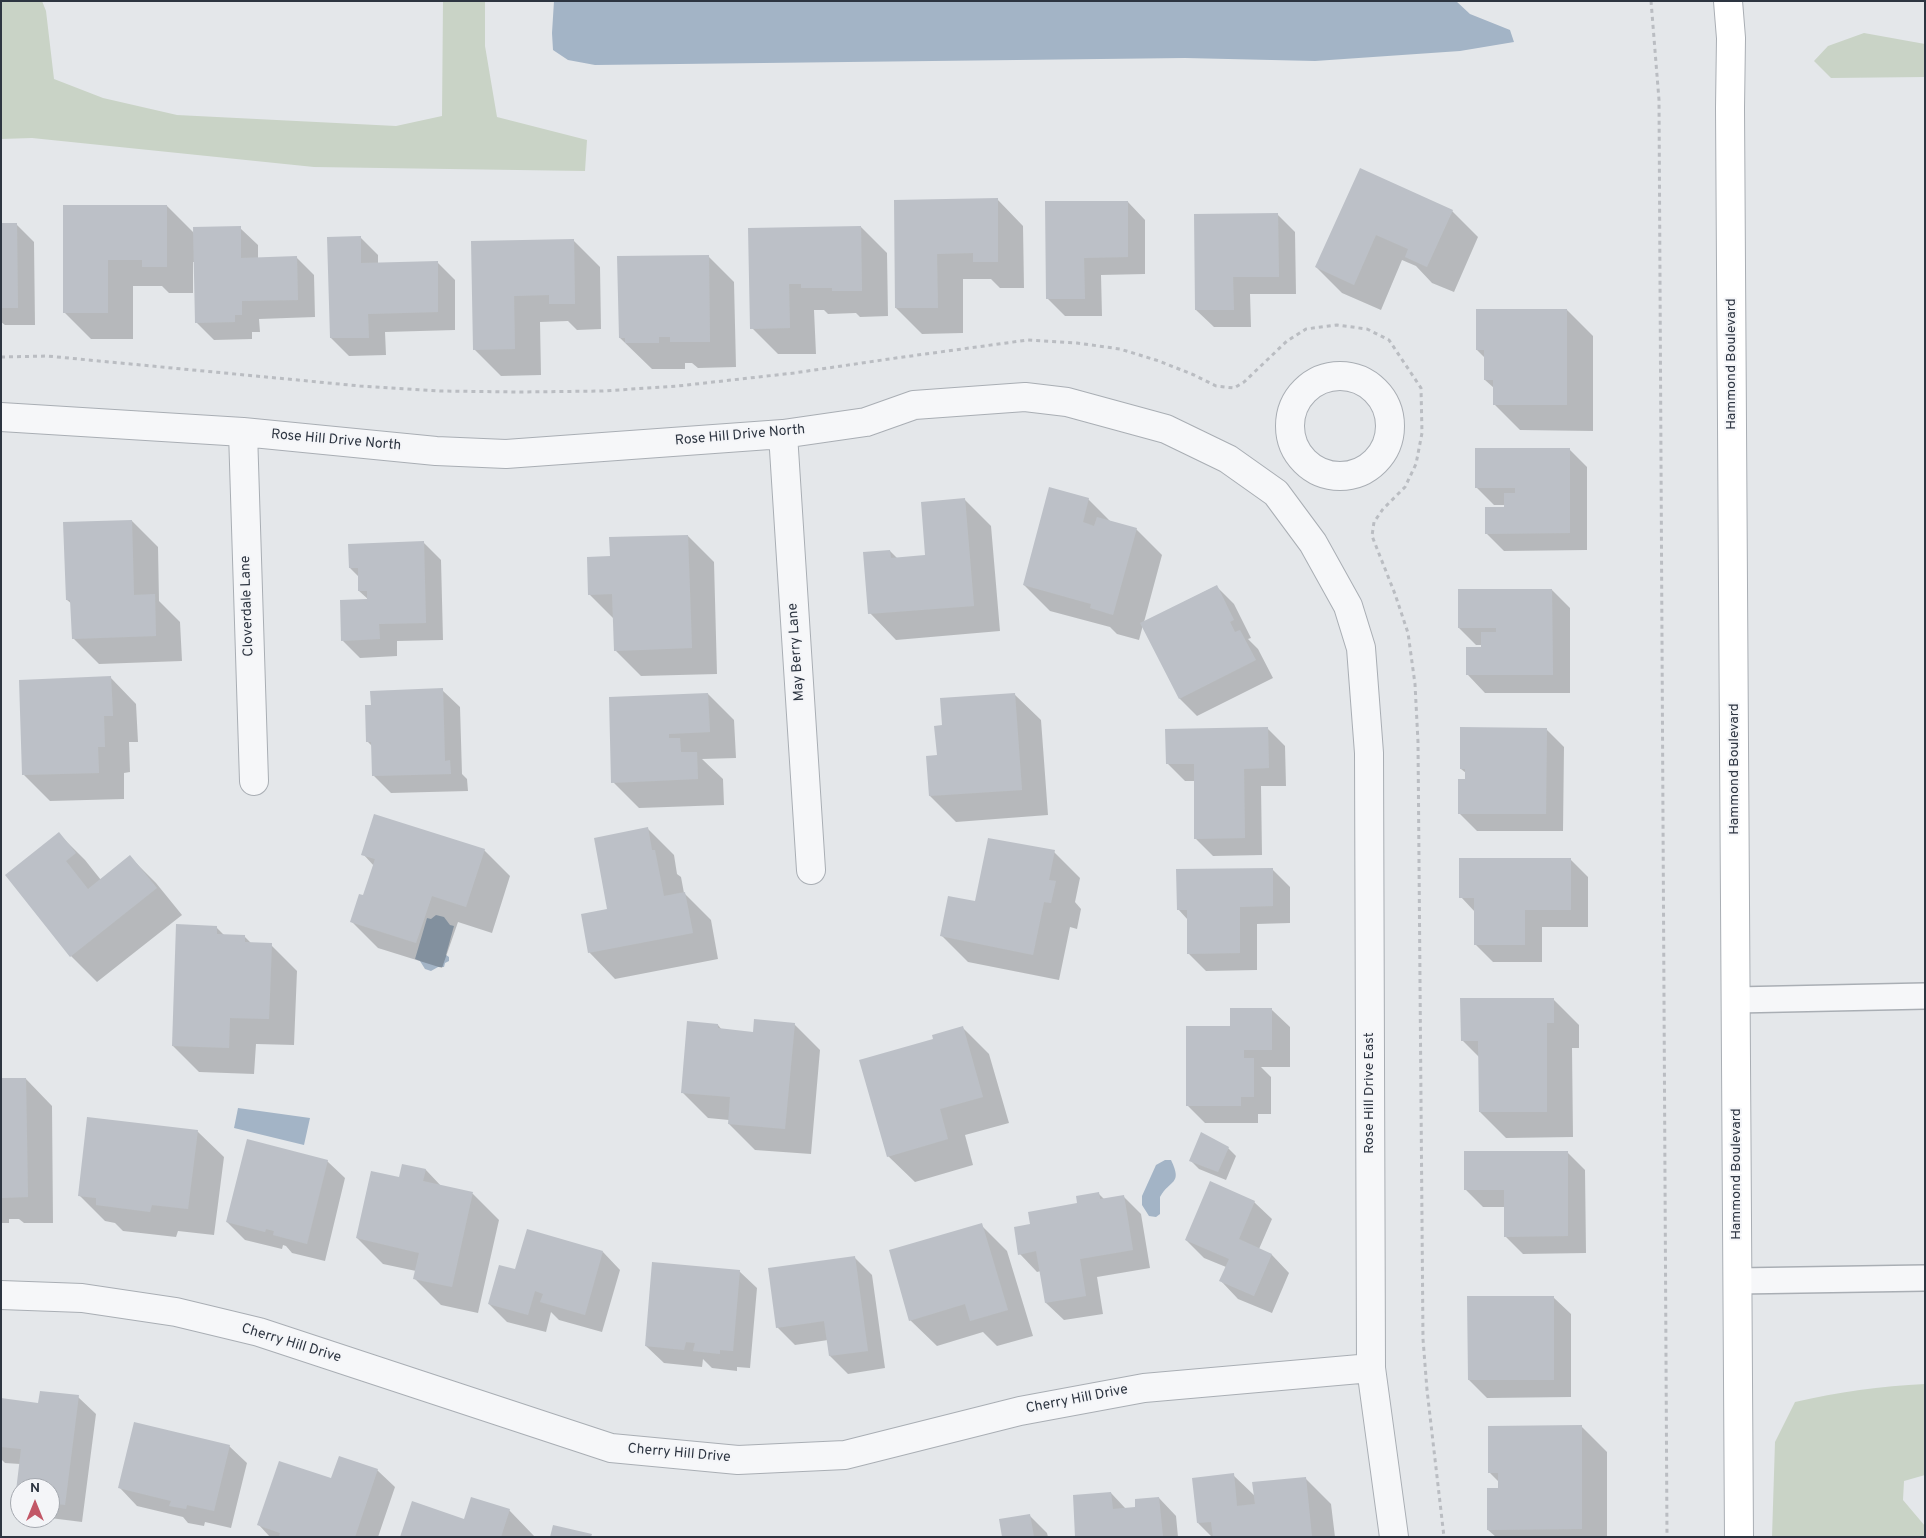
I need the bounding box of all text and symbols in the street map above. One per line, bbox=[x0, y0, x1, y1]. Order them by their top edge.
street label: Hammond Boulevard bbox=[1724, 298, 1740, 430]
street label: Rose Hill Drive North bbox=[674, 422, 806, 450]
street label: Rose Hill Drive North bbox=[270, 427, 402, 455]
street label: Cloverdale Lane bbox=[238, 555, 258, 657]
street label: May Berry Lane bbox=[785, 602, 809, 702]
street label: Hammond Boulevard bbox=[1727, 703, 1743, 835]
street label: Rose Hill Drive East bbox=[1362, 1032, 1378, 1154]
street label: Hammond Boulevard bbox=[1729, 1108, 1745, 1240]
street label: Cherry Hill Drive bbox=[239, 1321, 343, 1367]
street label: Cherry Hill Drive bbox=[1025, 1382, 1129, 1418]
street label: Cherry Hill Drive bbox=[627, 1441, 731, 1467]
north arrow bbox=[10, 1478, 60, 1528]
text: N bbox=[30, 1480, 40, 1497]

